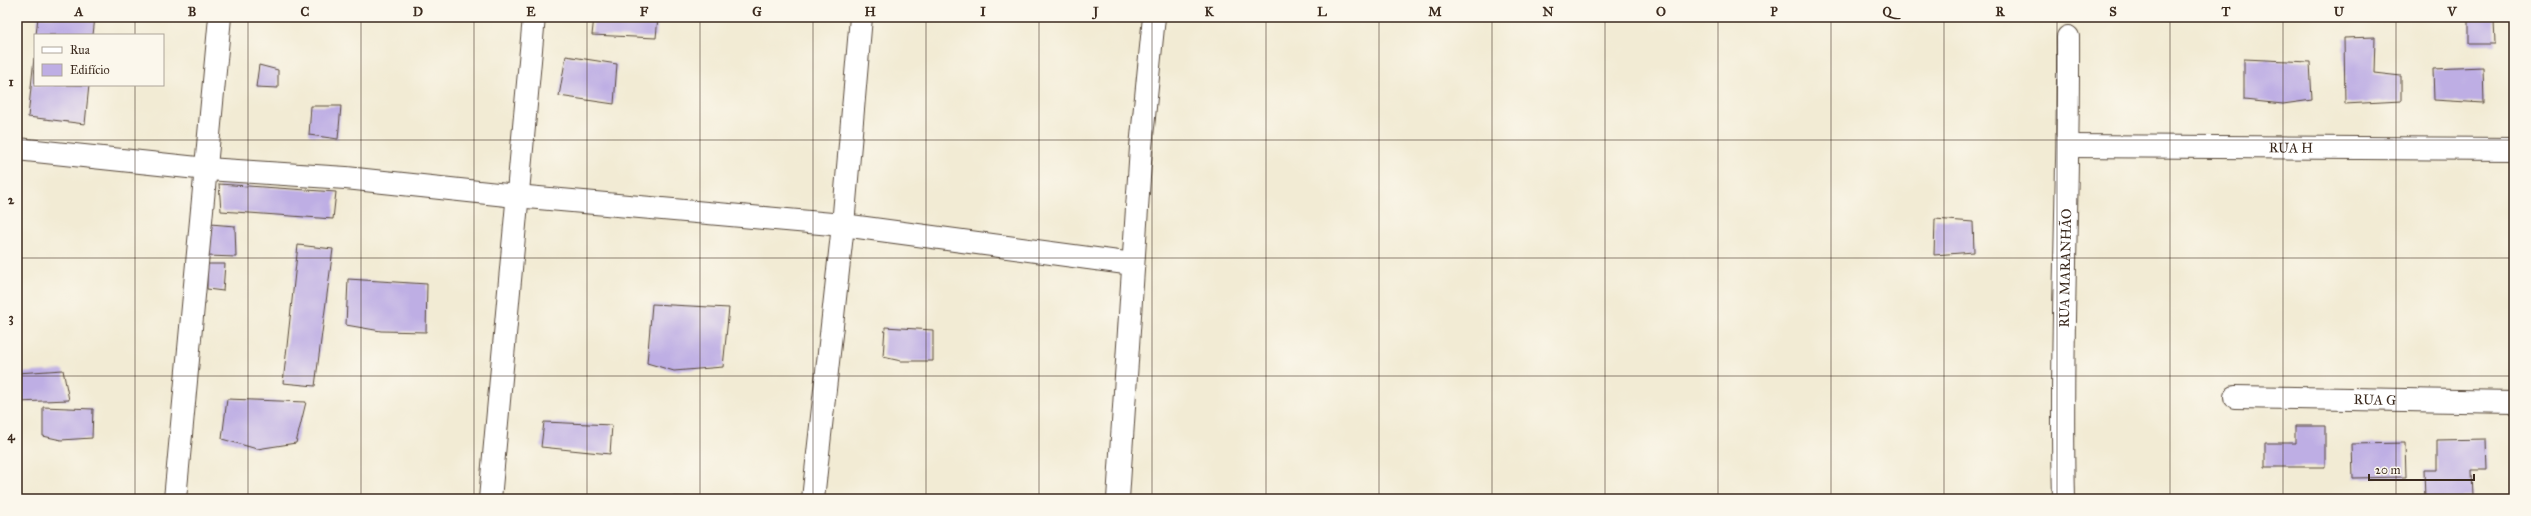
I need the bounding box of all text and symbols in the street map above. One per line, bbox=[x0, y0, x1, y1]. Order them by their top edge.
text: A bbox=[74, 4, 84, 20]
text: B bbox=[188, 4, 197, 20]
text: C bbox=[301, 4, 310, 20]
text: D bbox=[413, 4, 423, 20]
text: E bbox=[526, 4, 536, 20]
text: F bbox=[640, 4, 649, 20]
text: G bbox=[752, 4, 762, 20]
text: H bbox=[864, 4, 876, 20]
text: I bbox=[980, 4, 986, 20]
text: J bbox=[1091, 4, 1099, 20]
text: K bbox=[1204, 4, 1214, 20]
text: L bbox=[1317, 4, 1327, 20]
text: M bbox=[1428, 4, 1442, 20]
text: N bbox=[1542, 4, 1554, 20]
text: O bbox=[1656, 4, 1666, 20]
text: P bbox=[1770, 4, 1778, 20]
text: Q bbox=[1882, 4, 1901, 20]
text: R bbox=[1995, 4, 2005, 20]
text: S bbox=[2109, 4, 2117, 20]
text: T bbox=[2221, 4, 2231, 20]
text: U bbox=[2334, 4, 2345, 20]
text: V bbox=[2446, 4, 2457, 20]
legend bbox=[34, 34, 164, 86]
text: Rua bbox=[70, 43, 91, 57]
text: Edifício bbox=[70, 63, 110, 77]
text: 1 bbox=[8, 74, 14, 90]
street label: RUA H bbox=[2269, 139, 2313, 157]
text: 2 bbox=[8, 192, 15, 208]
street label: RUA MARANHÃO bbox=[2056, 208, 2075, 328]
text: 3 bbox=[8, 310, 14, 326]
street label: RUA G bbox=[2353, 391, 2396, 409]
text: 4 bbox=[7, 428, 15, 444]
scale bar bbox=[2369, 456, 2474, 482]
text: 20 m bbox=[2375, 463, 2401, 477]

